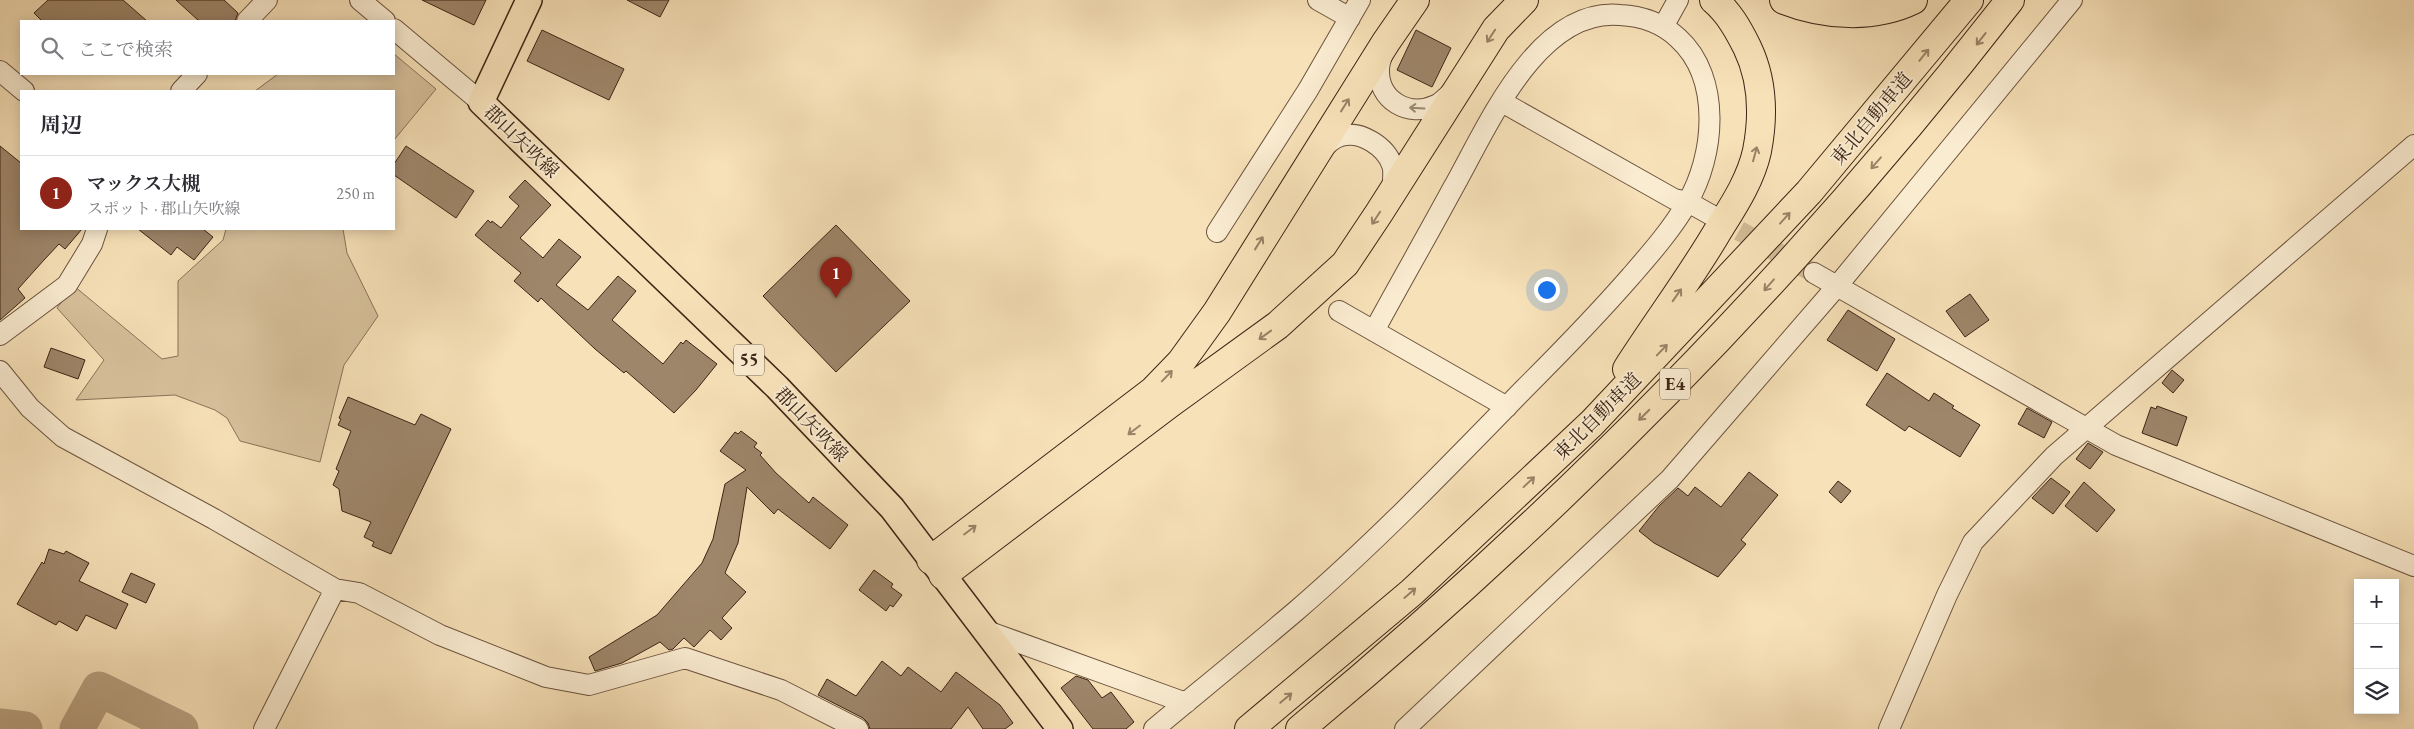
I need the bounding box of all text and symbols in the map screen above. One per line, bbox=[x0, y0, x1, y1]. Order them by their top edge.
search box bbox=[20, 20, 395, 75]
one-way arrow bbox=[1486, 29, 1496, 43]
one-way arrow bbox=[1975, 32, 1986, 45]
icon: search bbox=[38, 34, 66, 62]
text: ここで検索 bbox=[78, 37, 173, 62]
one-way arrow bbox=[1919, 48, 1930, 61]
street label: 東北自動車道 bbox=[1825, 67, 1918, 170]
street label: 郡山矢吹線 bbox=[479, 99, 565, 183]
one-way arrow bbox=[1341, 99, 1351, 113]
one-way arrow bbox=[1409, 104, 1425, 113]
text: 周辺 bbox=[40, 111, 82, 138]
one-way arrow bbox=[1751, 146, 1761, 162]
one-way arrow bbox=[1870, 156, 1882, 169]
text: マックス大槻 bbox=[87, 171, 200, 196]
text: 1 bbox=[52, 183, 60, 204]
text: 250 m bbox=[336, 183, 375, 204]
text: スポット · 郡山矢吹線 bbox=[87, 198, 241, 219]
one-way arrow bbox=[1371, 211, 1382, 225]
one-way arrow bbox=[1779, 212, 1791, 225]
one-way arrow bbox=[1254, 236, 1264, 250]
pin: 1 bbox=[820, 257, 852, 298]
your location bbox=[1534, 277, 1560, 303]
one-way arrow bbox=[1764, 278, 1775, 291]
one-way arrow bbox=[1672, 288, 1682, 302]
one-way arrow bbox=[1258, 330, 1272, 340]
road number: 55 bbox=[734, 344, 764, 376]
one-way arrow bbox=[1656, 344, 1668, 356]
street label: 東北自動車道 bbox=[1548, 367, 1647, 466]
road number: E4 bbox=[1660, 368, 1690, 399]
one-way arrow bbox=[1161, 370, 1173, 383]
street label: 郡山矢吹線 bbox=[770, 381, 854, 467]
one-way arrow bbox=[1638, 409, 1651, 421]
one-way arrow bbox=[1128, 425, 1141, 436]
one-way arrow bbox=[1523, 476, 1536, 488]
one-way arrow bbox=[963, 525, 977, 535]
map controls bbox=[2354, 579, 2399, 714]
button: + bbox=[2354, 579, 2399, 624]
one-way arrow bbox=[1404, 587, 1417, 599]
button: − bbox=[2354, 624, 2399, 669]
button: layers bbox=[2354, 669, 2399, 714]
one-way arrow bbox=[1280, 692, 1293, 703]

